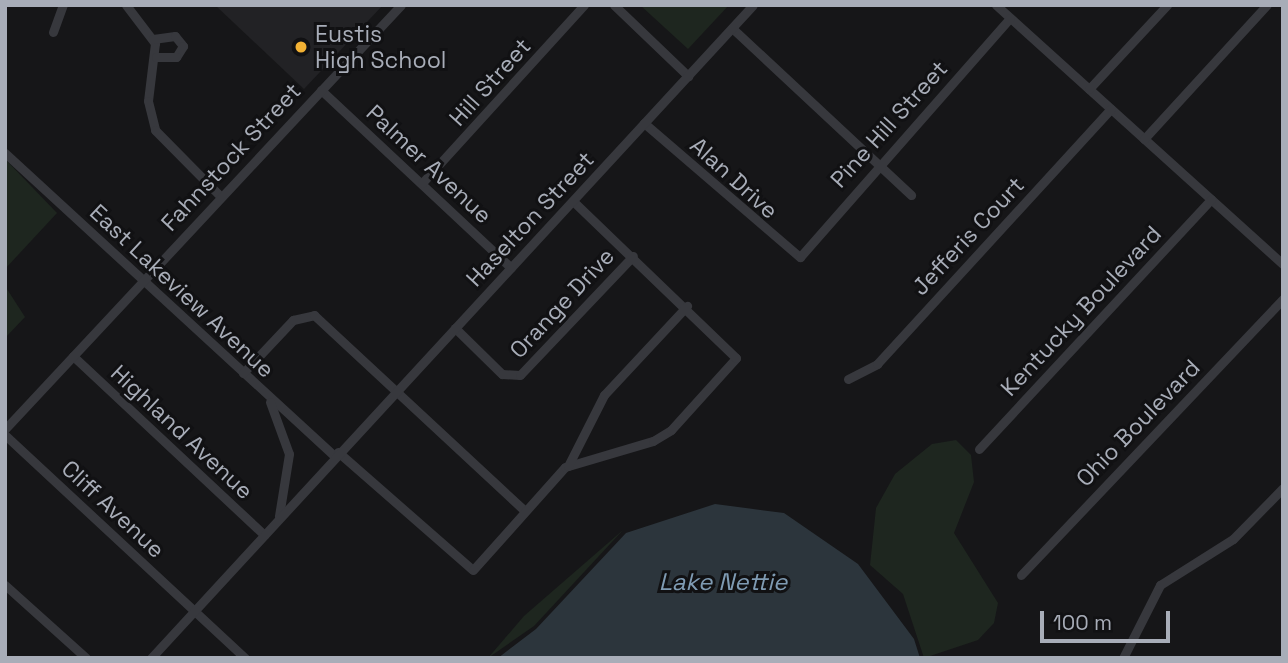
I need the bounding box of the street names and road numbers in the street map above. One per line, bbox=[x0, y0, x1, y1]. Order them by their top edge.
street label: Hill Street bbox=[444, 33, 536, 131]
street label: Pine Hill Street bbox=[825, 55, 953, 193]
street label: Fahnstock Street bbox=[155, 77, 307, 237]
street label: Palmer Avenue bbox=[360, 99, 498, 229]
street label: Alan Drive bbox=[684, 131, 784, 225]
street label: Haselton Street bbox=[460, 146, 600, 292]
street label: Jefferis Court bbox=[906, 171, 1030, 301]
street label: East Lakeview Avenue bbox=[84, 198, 280, 384]
street label: Kentucky Boulevard bbox=[995, 220, 1167, 402]
street label: Orange Drive bbox=[504, 242, 620, 364]
street label: Ohio Boulevard bbox=[1070, 354, 1206, 492]
street label: Highland Avenue bbox=[105, 359, 259, 505]
street label: Cliff Avenue bbox=[56, 454, 170, 564]

